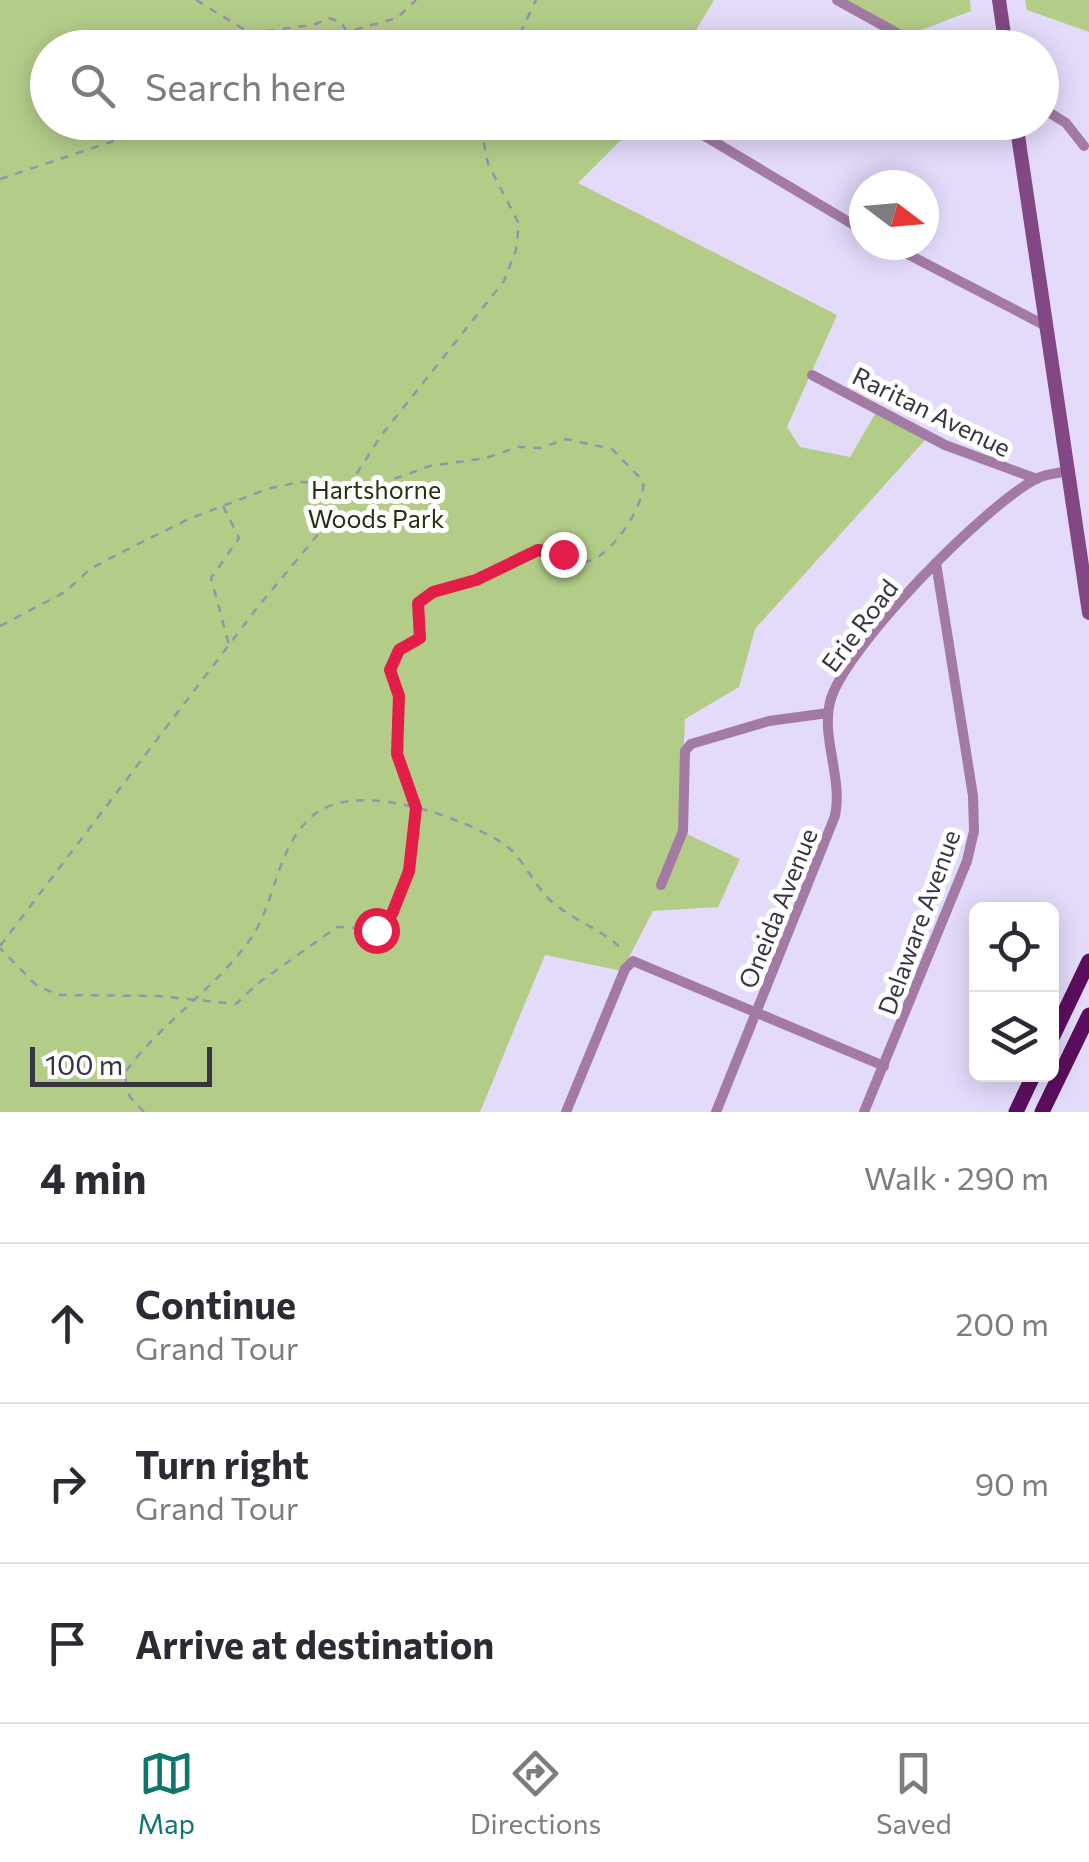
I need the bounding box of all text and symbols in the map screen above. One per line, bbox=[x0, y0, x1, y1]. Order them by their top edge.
search box bbox=[30, 30, 1059, 140]
icon: search bbox=[65, 58, 120, 113]
text: Search here bbox=[145, 62, 346, 109]
north arrow bbox=[849, 170, 939, 260]
street label: Raritan Avenue bbox=[848, 360, 1016, 462]
park label: Hartshorne Woods Park bbox=[308, 474, 445, 533]
route end bbox=[541, 532, 587, 578]
street label: Erie Road bbox=[815, 573, 903, 677]
street label: Oneida Avenue bbox=[731, 824, 823, 992]
street label: Delaware Avenue bbox=[871, 826, 965, 1018]
map controls bbox=[969, 902, 1059, 1082]
button: locate bbox=[969, 902, 1059, 992]
route start bbox=[354, 908, 400, 954]
button: layers bbox=[969, 992, 1059, 1082]
scale bar bbox=[30, 1042, 212, 1086]
text: 100 m bbox=[45, 1047, 123, 1081]
text: 4 min bbox=[40, 1151, 146, 1203]
text: Walk · 290 m bbox=[864, 1157, 1049, 1197]
text: Continue bbox=[135, 1280, 296, 1327]
icon: ahead bbox=[40, 1296, 95, 1351]
text: 200 m bbox=[956, 1303, 1049, 1343]
text: Grand Tour bbox=[135, 1327, 298, 1367]
text: Turn right bbox=[135, 1440, 309, 1487]
icon: right bbox=[40, 1456, 95, 1511]
text: 90 m bbox=[975, 1463, 1049, 1503]
text: Grand Tour bbox=[135, 1487, 298, 1527]
icon: arrive bbox=[40, 1616, 95, 1671]
text: Arrive at destination bbox=[135, 1620, 494, 1667]
tab: Map bbox=[137, 1746, 195, 1840]
tab: Directions bbox=[470, 1746, 601, 1840]
tab: Saved bbox=[876, 1746, 952, 1840]

